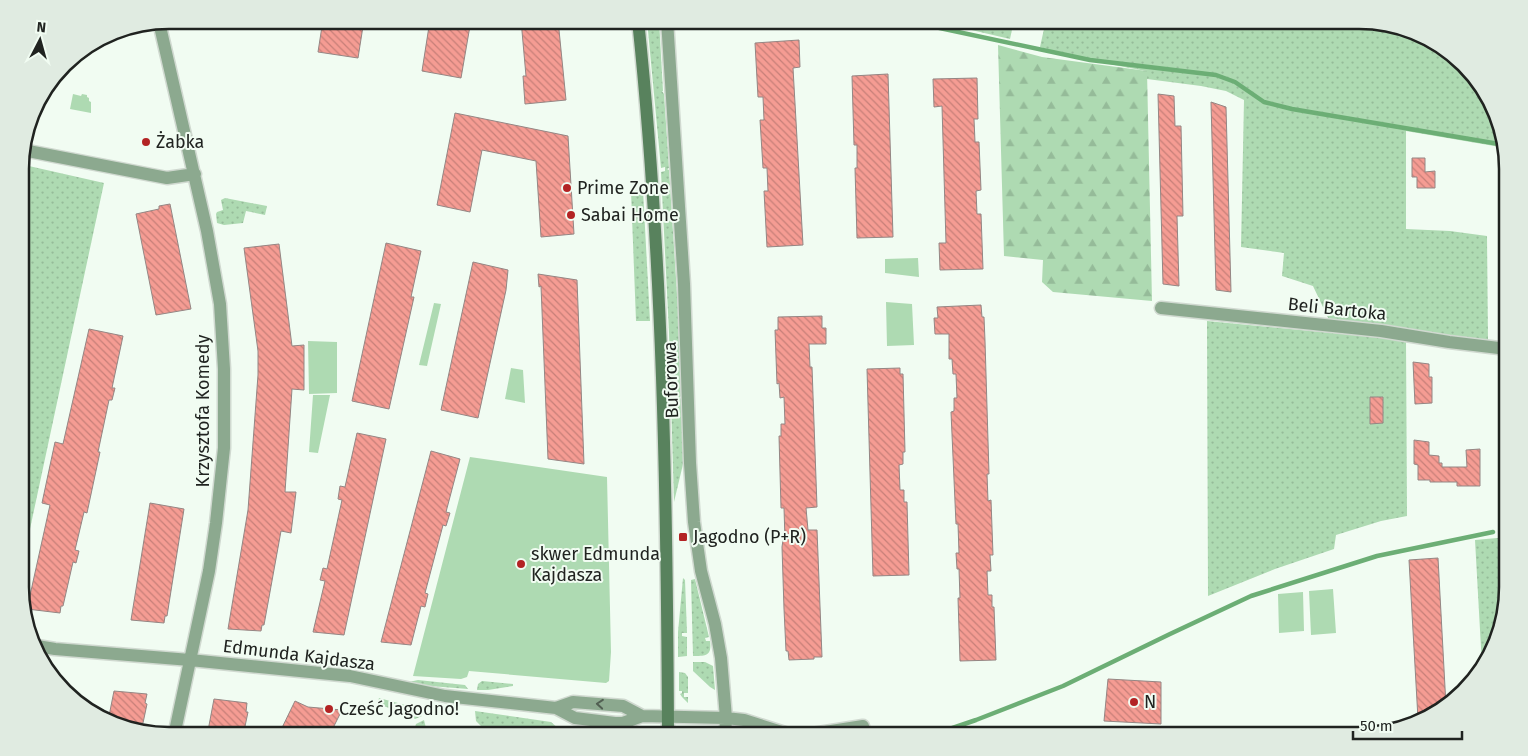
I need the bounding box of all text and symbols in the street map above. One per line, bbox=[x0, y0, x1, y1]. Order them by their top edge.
north arrow bbox=[15, 15, 65, 65]
text: N bbox=[36, 19, 47, 37]
place label: Żabka bbox=[156, 131, 204, 153]
marker: Żabka bbox=[140, 136, 152, 148]
place label: Prime Zone bbox=[577, 177, 669, 199]
marker: Prime Zone bbox=[561, 182, 573, 194]
place label: Sabai Home bbox=[581, 204, 679, 226]
marker: Sabai Home bbox=[565, 209, 577, 221]
street label: Beli Bartoka bbox=[1287, 293, 1387, 325]
street label: Krzysztofa Komedy bbox=[192, 334, 214, 487]
street label: Buforowa bbox=[659, 341, 683, 419]
place label: Jagodno (P+R) bbox=[693, 526, 806, 548]
marker: Jagodno (P+R) bbox=[677, 531, 689, 543]
place label: skwer Edmunda Kajdasza bbox=[531, 543, 660, 586]
marker: skwer Edmunda Kajdasza bbox=[515, 558, 527, 570]
street label: Edmunda Kajdasza bbox=[222, 635, 376, 675]
place label: N bbox=[1144, 691, 1156, 713]
marker: N bbox=[1128, 696, 1140, 708]
place label: Cześć Jagodno! bbox=[339, 698, 459, 720]
one-way arrow bbox=[595, 699, 603, 710]
marker: Cześć Jagodno! bbox=[323, 703, 335, 715]
scale bar bbox=[1353, 708, 1462, 740]
text: 50 m bbox=[1360, 717, 1393, 735]

